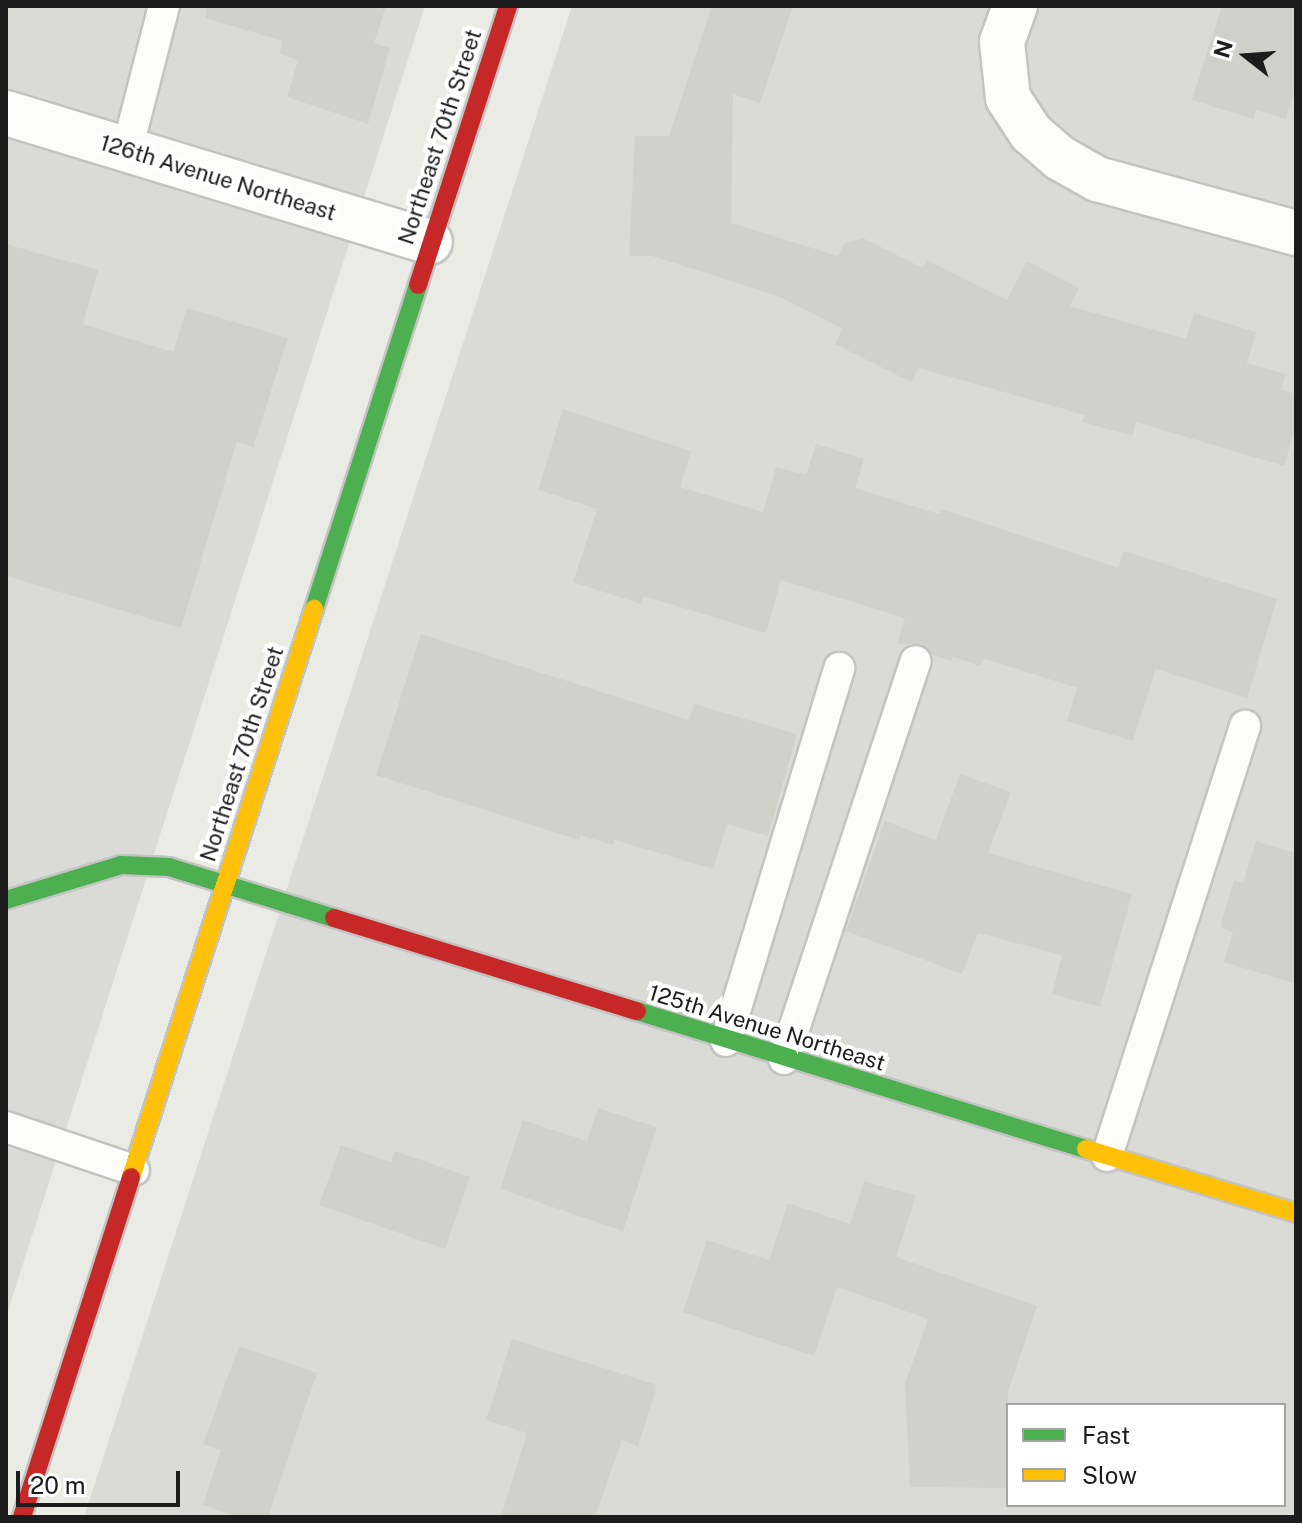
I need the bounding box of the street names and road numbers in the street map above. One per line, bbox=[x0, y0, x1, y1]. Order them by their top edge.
street label: Northeast 70th Street bbox=[393, 26, 487, 248]
street label: 126th Avenue Northeast bbox=[97, 129, 339, 227]
street label: Northeast 70th Street bbox=[195, 643, 289, 865]
street label: 125th Avenue Northeast bbox=[646, 979, 888, 1077]

